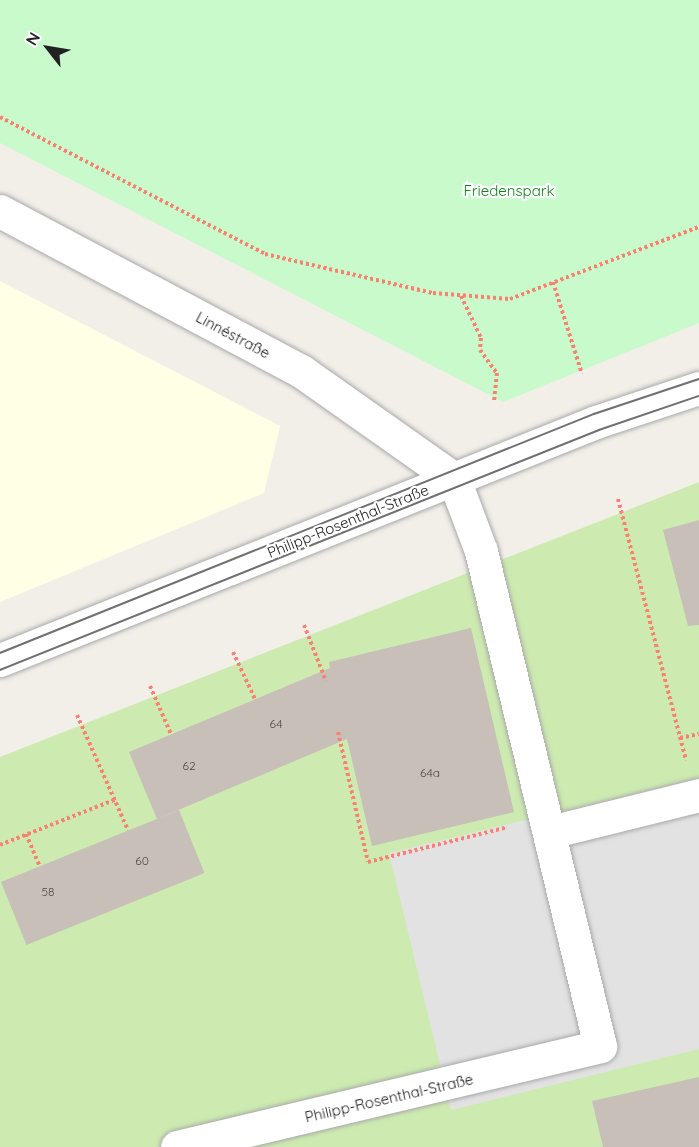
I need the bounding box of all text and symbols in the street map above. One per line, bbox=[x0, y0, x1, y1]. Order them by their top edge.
north arrow bbox=[18, 18, 78, 78]
text: N bbox=[21, 29, 44, 49]
park label: Friedenspark bbox=[463, 182, 555, 200]
street label: Linnéstraße bbox=[193, 308, 273, 362]
street label: Philipp-Rosenthal-Straße bbox=[265, 480, 431, 562]
house number: 64 bbox=[270, 717, 282, 731]
house number: 62 bbox=[182, 759, 196, 773]
house number: 64a bbox=[420, 766, 440, 780]
house number: 60 bbox=[135, 854, 149, 868]
house number: 58 bbox=[41, 885, 55, 899]
street label: Philipp-Rosenthal-Straße bbox=[303, 1070, 475, 1126]

